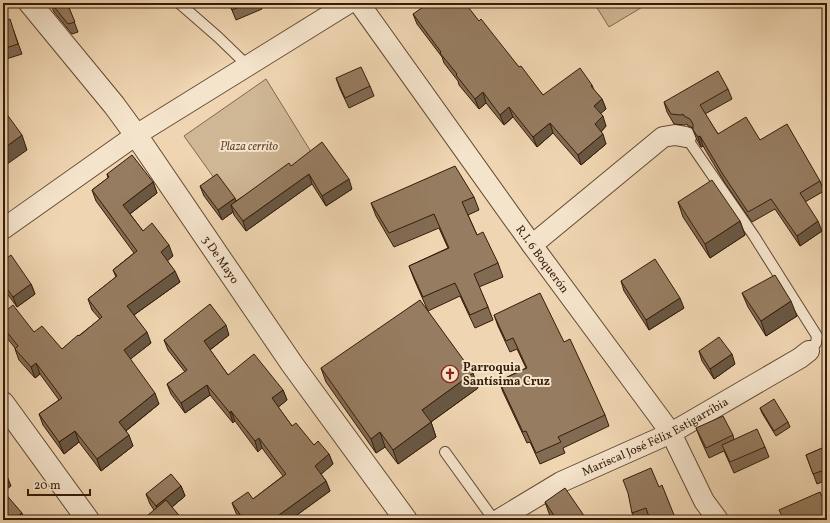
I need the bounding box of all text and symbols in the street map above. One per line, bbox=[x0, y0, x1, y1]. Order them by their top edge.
park label: Plaza cerrito bbox=[220, 139, 279, 155]
street label: R.I. 6 Boquerón bbox=[511, 222, 572, 297]
street label: 3 De Mayo bbox=[198, 233, 242, 287]
place label: Parroquia Santísima Cruz bbox=[463, 360, 550, 390]
church icon: Parroquia Santísima Cruz bbox=[440, 364, 460, 384]
street label: Mariscal José Félix Estigarribia bbox=[580, 394, 732, 481]
scale bar bbox=[28, 471, 90, 497]
text: 20 m bbox=[34, 478, 61, 494]

